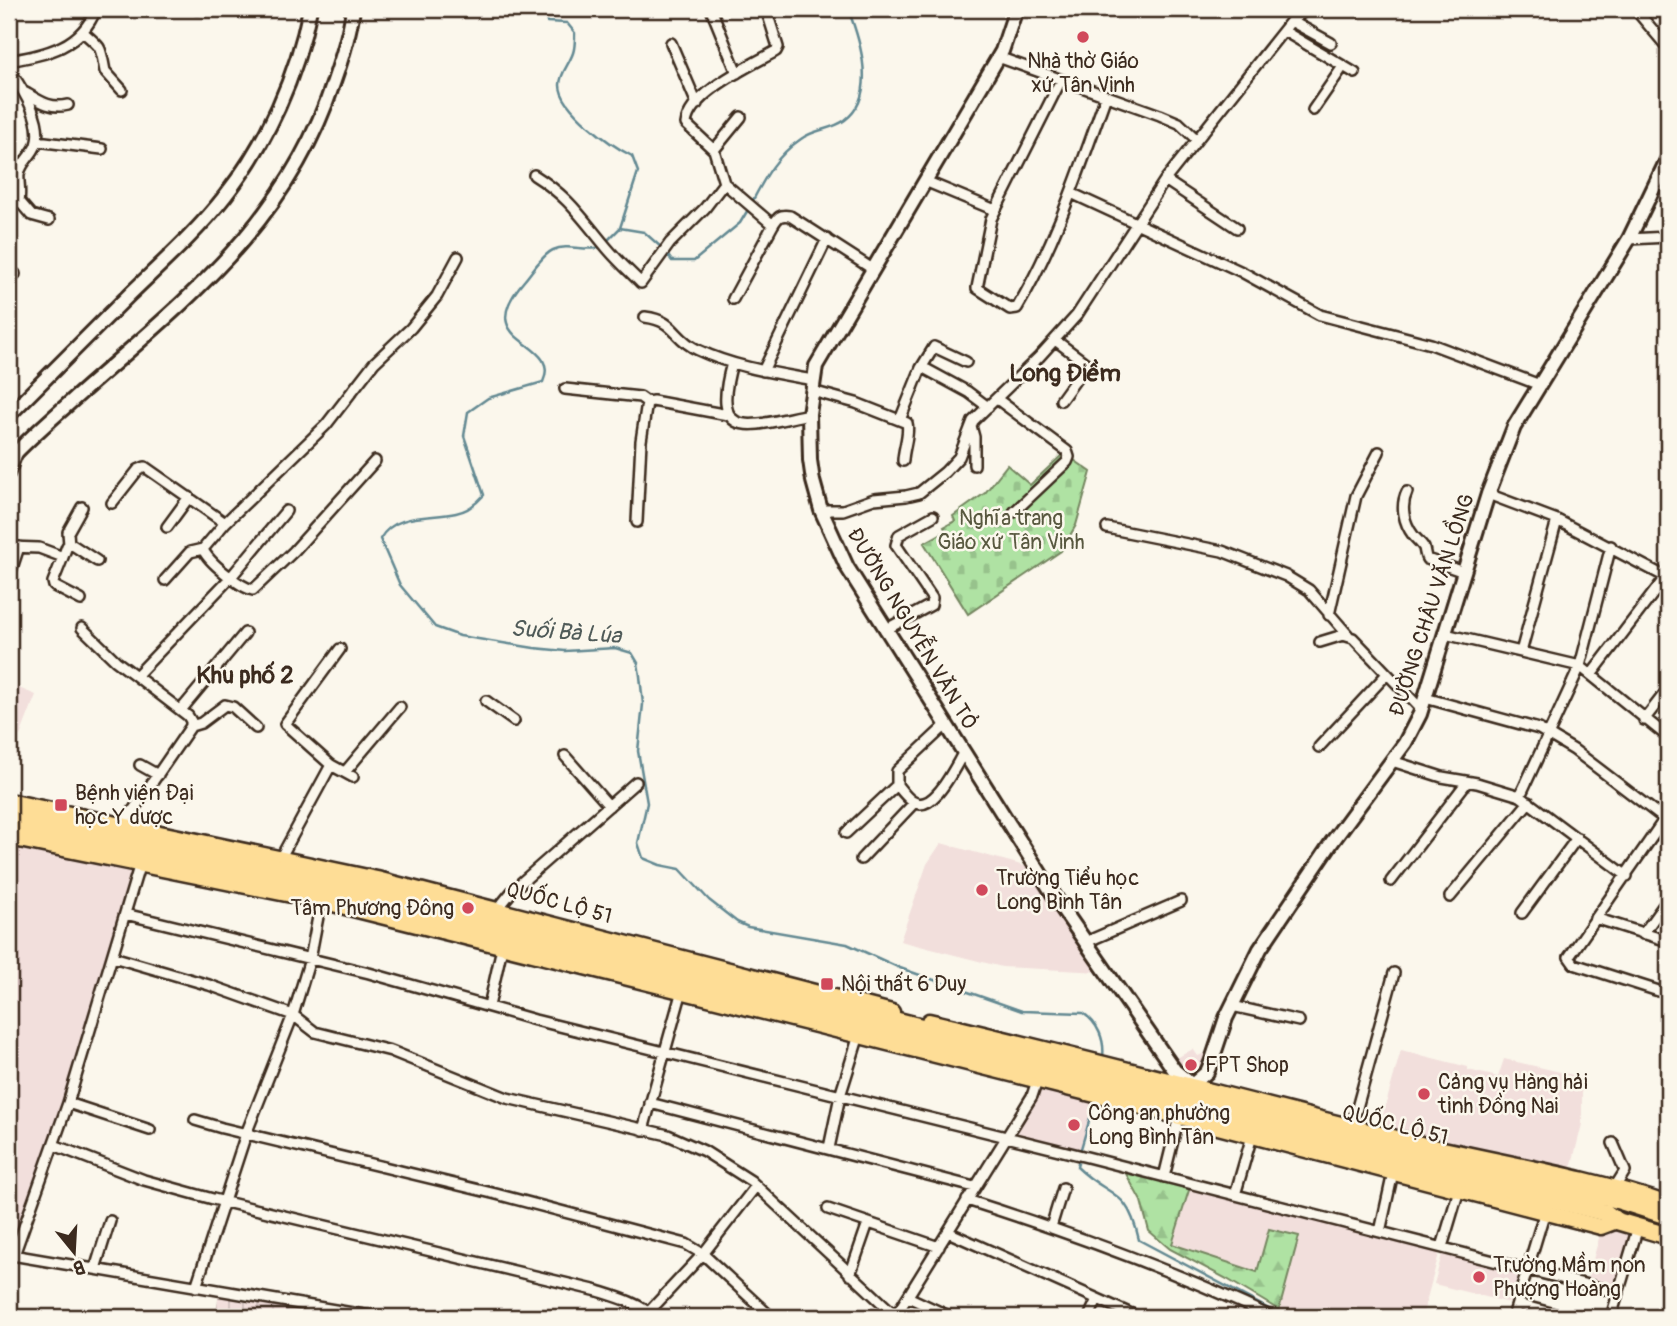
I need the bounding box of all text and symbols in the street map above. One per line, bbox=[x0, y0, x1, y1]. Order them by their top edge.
marker: Nhà thờ Giáo xứ Tân Vinh bbox=[1075, 29, 1091, 45]
place label: Nhà thờ Giáo xứ Tân Vinh bbox=[1027, 48, 1139, 99]
district label: Long Điềm bbox=[1009, 359, 1121, 388]
street label: ĐƯỜNG CHÂU VĂN LỒNG bbox=[1379, 489, 1481, 720]
park label: Nghĩa trang Giáo xứ Tân Vinh bbox=[937, 505, 1085, 556]
street label: ĐƯỜNG NGUYỄN VĂN TỎ bbox=[841, 521, 987, 735]
water label: Suối Bà Lúa bbox=[510, 614, 624, 650]
district label: Khu phố 2 bbox=[196, 661, 294, 690]
place label: Bệnh viện Đại học Y dược bbox=[75, 780, 194, 831]
marker: Bệnh viện Đại học Y dược bbox=[53, 797, 69, 813]
place label: Trường Tiểu học Long Bình Tân bbox=[996, 865, 1139, 916]
street label: QUỐC LỘ 51 bbox=[503, 872, 616, 930]
marker: Trường Tiểu học Long Bình Tân bbox=[974, 882, 990, 898]
place label: Tâm Phương Đông bbox=[291, 895, 454, 922]
marker: Tâm Phương Đông bbox=[460, 900, 476, 916]
place label: Nội thất 6 Duy bbox=[841, 971, 966, 998]
marker: Nội thất 6 Duy bbox=[819, 976, 835, 992]
place label: FPT Shop bbox=[1205, 1052, 1289, 1079]
marker: FPT Shop bbox=[1183, 1057, 1199, 1073]
place label: Cảng vụ Hàng hải tỉnh Đồng Nai bbox=[1437, 1069, 1588, 1120]
marker: Cảng vụ Hàng hải tỉnh Đồng Nai bbox=[1416, 1086, 1432, 1102]
street label: QUỐC LỘ 51 bbox=[1339, 1095, 1452, 1151]
place label: Công an phường Long Bình Tân bbox=[1088, 1100, 1230, 1151]
marker: Công an phường Long Bình Tân bbox=[1066, 1117, 1082, 1133]
north arrow bbox=[38, 1218, 108, 1288]
place label: Trường Mầm non Phượng Hoàng bbox=[1493, 1251, 1646, 1303]
text: B bbox=[70, 1254, 88, 1280]
marker: Trường Mầm non Phượng Hoàng bbox=[1471, 1269, 1487, 1285]

